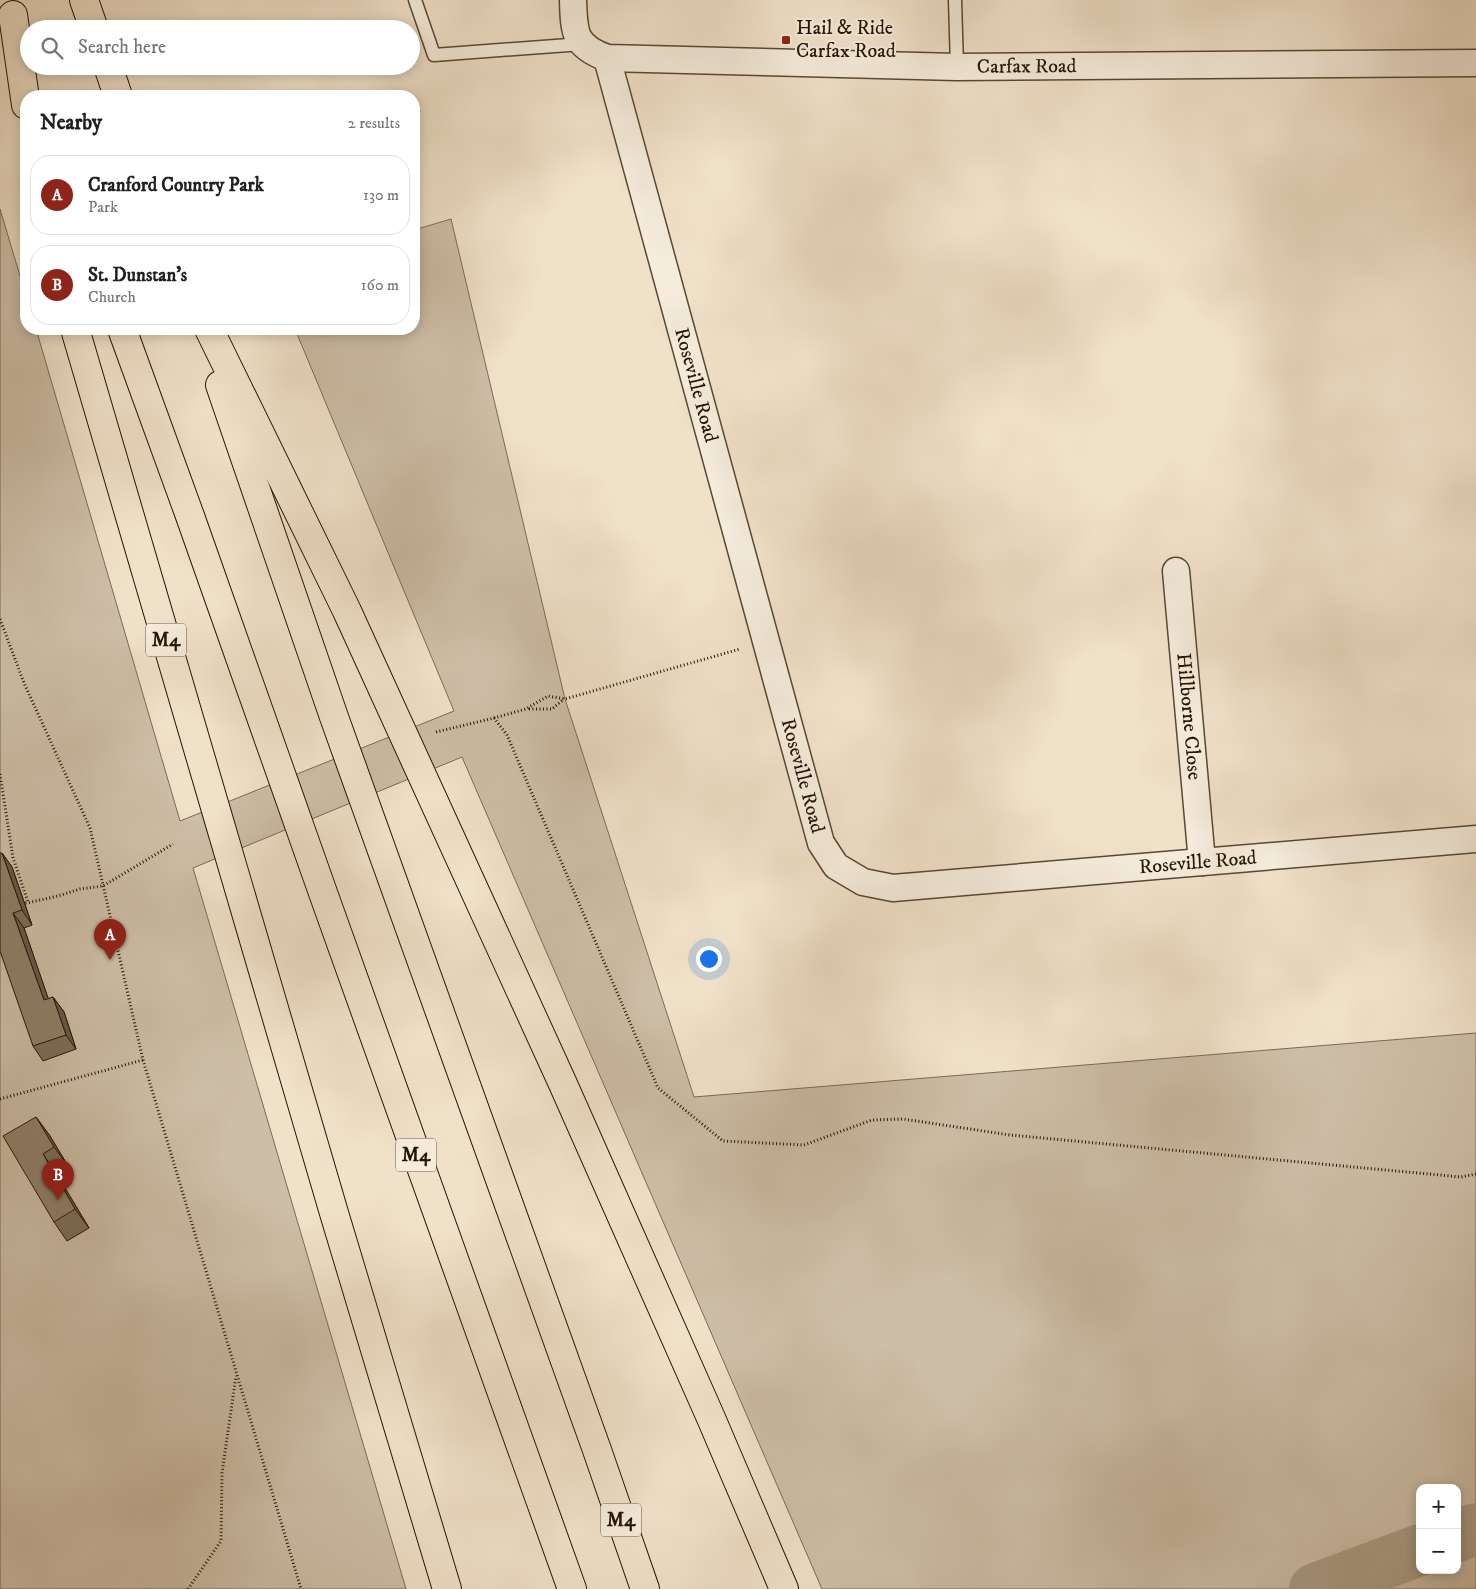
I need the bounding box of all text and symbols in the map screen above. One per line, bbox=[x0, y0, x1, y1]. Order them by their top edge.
place label: Hail & Ride Carfax Road bbox=[796, 16, 896, 64]
search box bbox=[20, 20, 420, 75]
icon: search bbox=[38, 34, 66, 62]
marker: Hail & Ride Carfax Road bbox=[780, 34, 792, 46]
text: Search here bbox=[78, 36, 166, 59]
street label: Carfax Road bbox=[977, 54, 1077, 79]
text: Nearby bbox=[40, 110, 102, 136]
text: 2 results bbox=[348, 113, 400, 133]
text: Cranford Country Park bbox=[88, 174, 264, 197]
text: A bbox=[52, 185, 62, 205]
text: 130 m bbox=[363, 185, 399, 205]
text: Park bbox=[88, 197, 118, 217]
text: St. Dunstan's bbox=[88, 264, 187, 287]
text: B bbox=[52, 275, 62, 295]
text: 160 m bbox=[361, 275, 399, 295]
text: Church bbox=[88, 287, 136, 307]
street label: Roseville Road bbox=[669, 325, 724, 445]
road number: M4 bbox=[146, 624, 186, 656]
street label: Hillborne Close bbox=[1171, 652, 1207, 781]
street label: Roseville Road bbox=[775, 716, 830, 836]
street label: Roseville Road bbox=[1138, 845, 1258, 880]
pin: A bbox=[94, 919, 126, 960]
your location bbox=[696, 946, 722, 972]
road number: M4 bbox=[396, 1138, 436, 1172]
pin: B bbox=[42, 1159, 74, 1200]
map controls bbox=[1416, 1484, 1461, 1574]
button: + bbox=[1416, 1484, 1461, 1529]
road number: M4 bbox=[601, 1504, 641, 1536]
button: − bbox=[1416, 1529, 1461, 1574]

